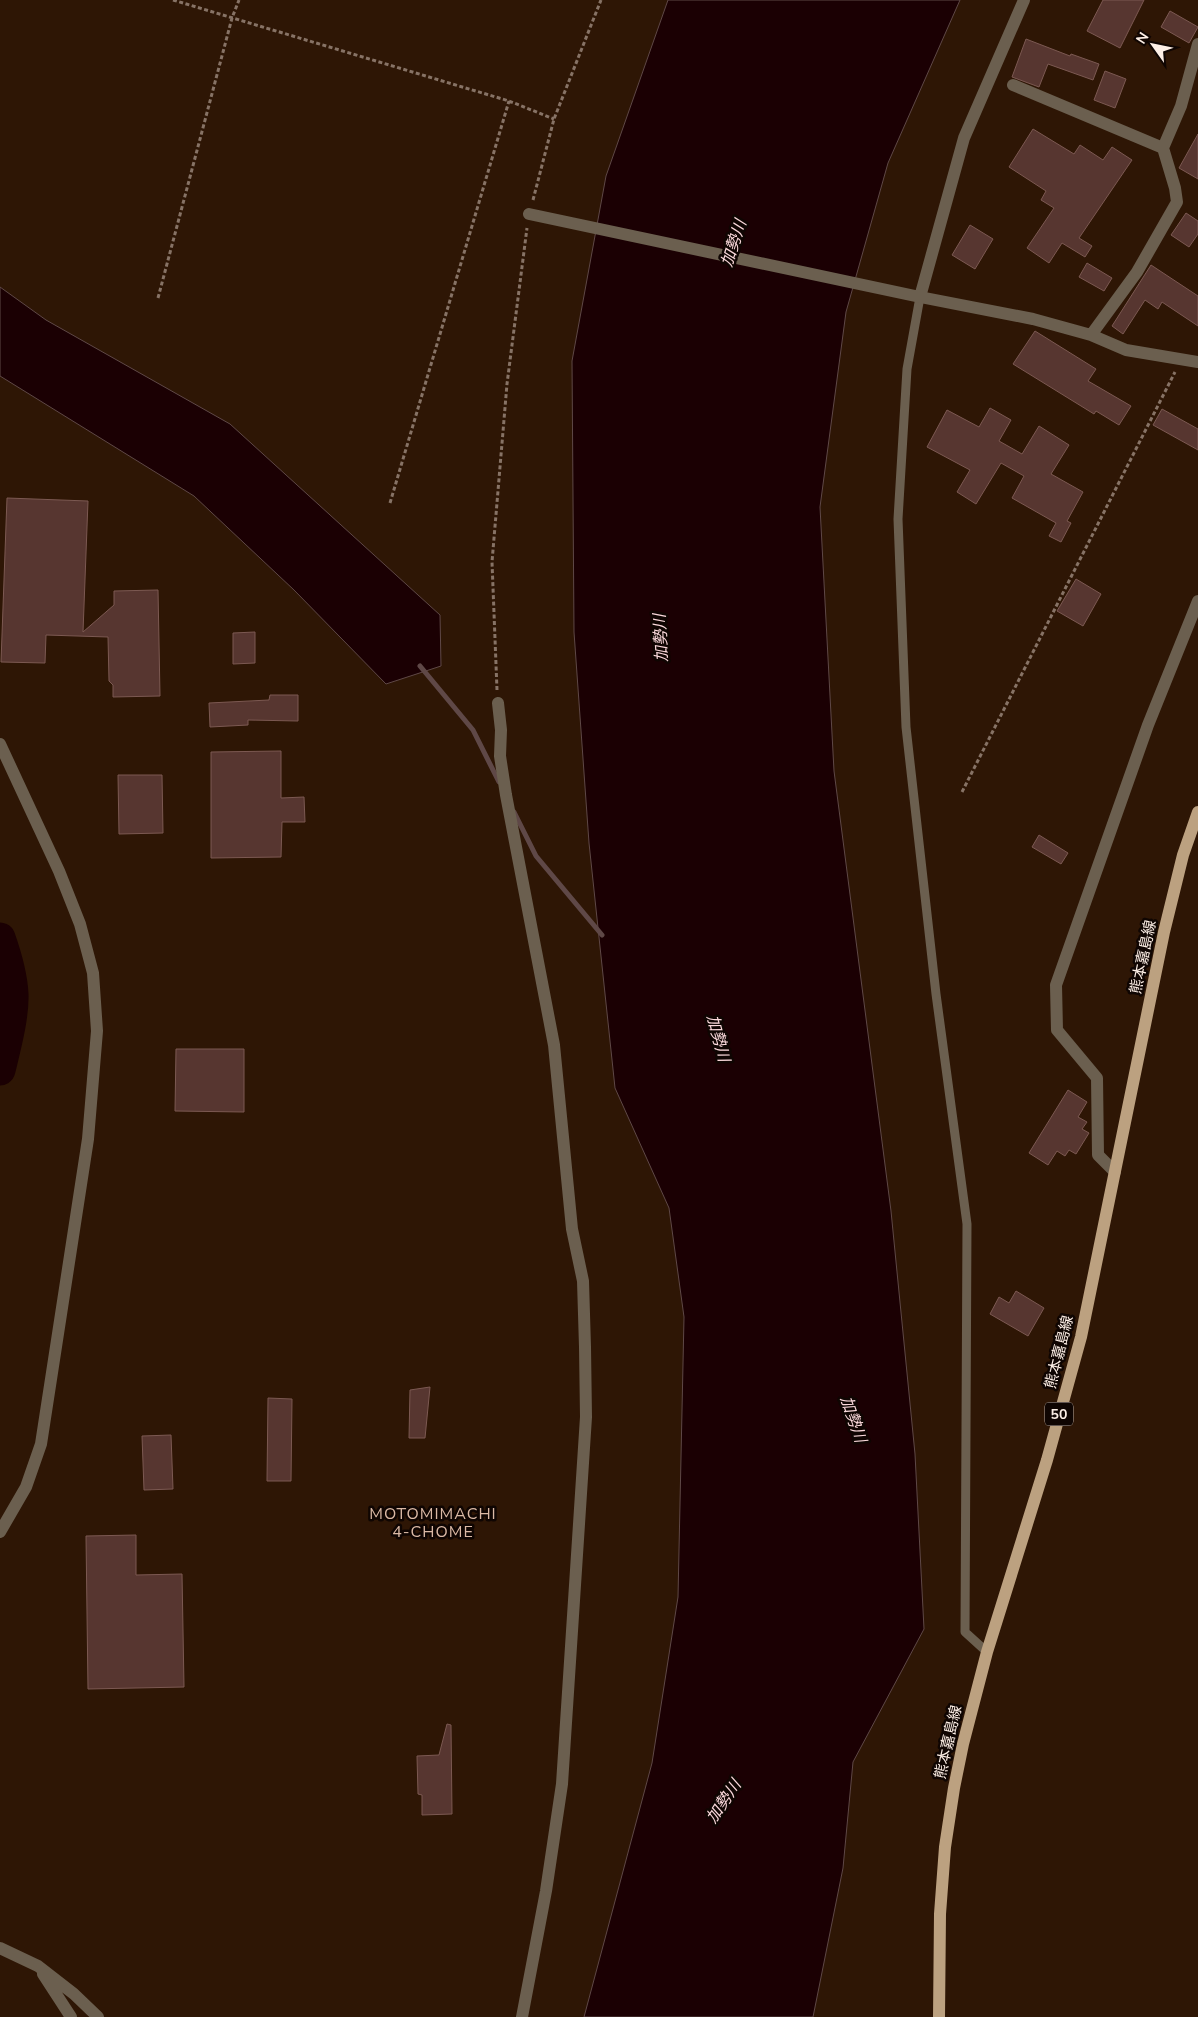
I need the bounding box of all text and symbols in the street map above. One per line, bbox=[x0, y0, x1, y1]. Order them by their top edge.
north arrow bbox=[1128, 20, 1178, 70]
text: N bbox=[1132, 29, 1153, 48]
water label: 加勢川 bbox=[716, 215, 752, 270]
water label: 加勢川 bbox=[649, 611, 673, 662]
street label: 熊本嘉島線 bbox=[1125, 918, 1161, 996]
water label: 加勢川 bbox=[701, 1012, 735, 1066]
street label: 熊本嘉島線 bbox=[1040, 1313, 1078, 1391]
water label: 加勢川 bbox=[835, 1393, 872, 1447]
road number: 50 bbox=[1045, 1402, 1073, 1426]
district label: MOTOMIMACHI 4-CHOME bbox=[369, 1503, 497, 1543]
street label: 熊本嘉島線 bbox=[930, 1703, 966, 1781]
water label: 加勢川 bbox=[701, 1774, 747, 1828]

